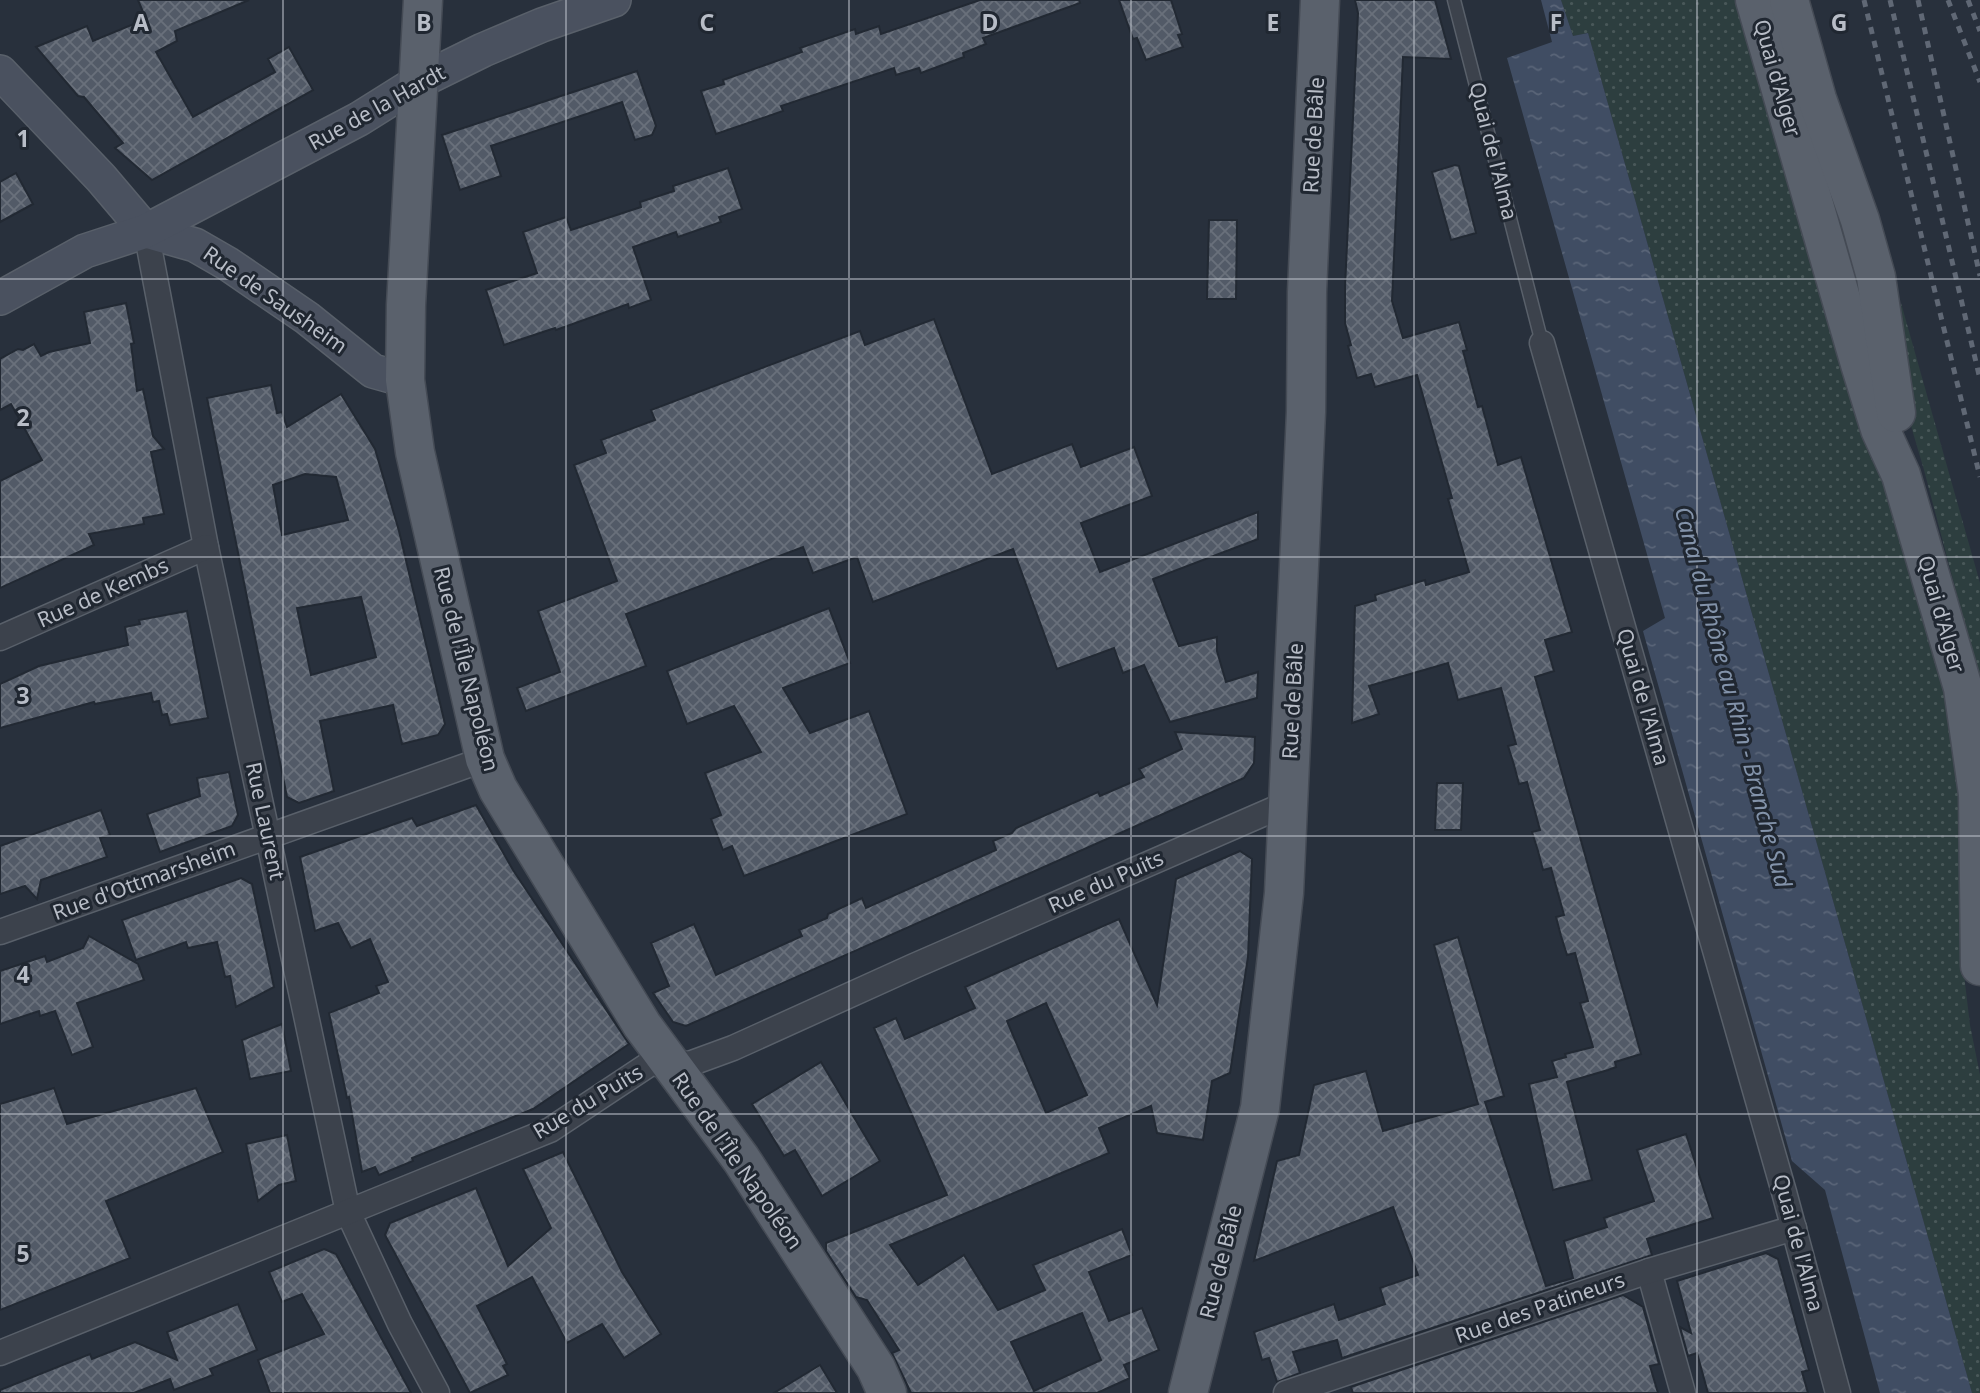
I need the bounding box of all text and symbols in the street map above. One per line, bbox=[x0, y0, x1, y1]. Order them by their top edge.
text: A bbox=[133, 6, 149, 38]
text: B bbox=[416, 6, 432, 38]
text: C bbox=[700, 6, 715, 38]
text: D bbox=[982, 6, 998, 38]
text: E bbox=[1267, 6, 1279, 38]
text: F bbox=[1550, 6, 1562, 38]
text: G bbox=[1831, 6, 1847, 38]
street label: Quai d'Alger bbox=[1748, 16, 1808, 140]
street label: Rue de la Hardt bbox=[303, 58, 450, 156]
street label: Rue de Bâle bbox=[1296, 76, 1330, 194]
street label: Quai de l'Alma bbox=[1463, 79, 1525, 223]
text: 1 bbox=[16, 122, 30, 154]
street label: Rue de Sausheim bbox=[198, 239, 353, 359]
text: 2 bbox=[16, 401, 30, 433]
water label: Canal du Rhône au Rhin - Branche Sud bbox=[1668, 503, 1800, 891]
street label: Rue de Kembs bbox=[32, 551, 173, 634]
street label: Quai d'Alger bbox=[1912, 552, 1972, 676]
street label: Rue de l'Île Napoléon bbox=[428, 564, 506, 774]
street label: Quai de l'Alma bbox=[1611, 625, 1677, 768]
street label: Rue de Bâle bbox=[1275, 642, 1309, 760]
text: 3 bbox=[16, 679, 30, 711]
street label: Rue Laurent bbox=[240, 759, 292, 883]
street label: Rue d'Ottmarsheim bbox=[48, 834, 239, 926]
street label: Rue du Puits bbox=[1044, 843, 1168, 919]
text: 4 bbox=[16, 958, 30, 990]
street label: Rue du Puits bbox=[527, 1057, 648, 1145]
street label: Rue de l'Île Napoléon bbox=[666, 1066, 809, 1254]
street label: Quai de l'Alma bbox=[1767, 1171, 1831, 1315]
street label: Rue de Bâle bbox=[1192, 1202, 1248, 1322]
text: 5 bbox=[16, 1237, 30, 1269]
street label: Rue des Patineurs bbox=[1451, 1265, 1628, 1349]

